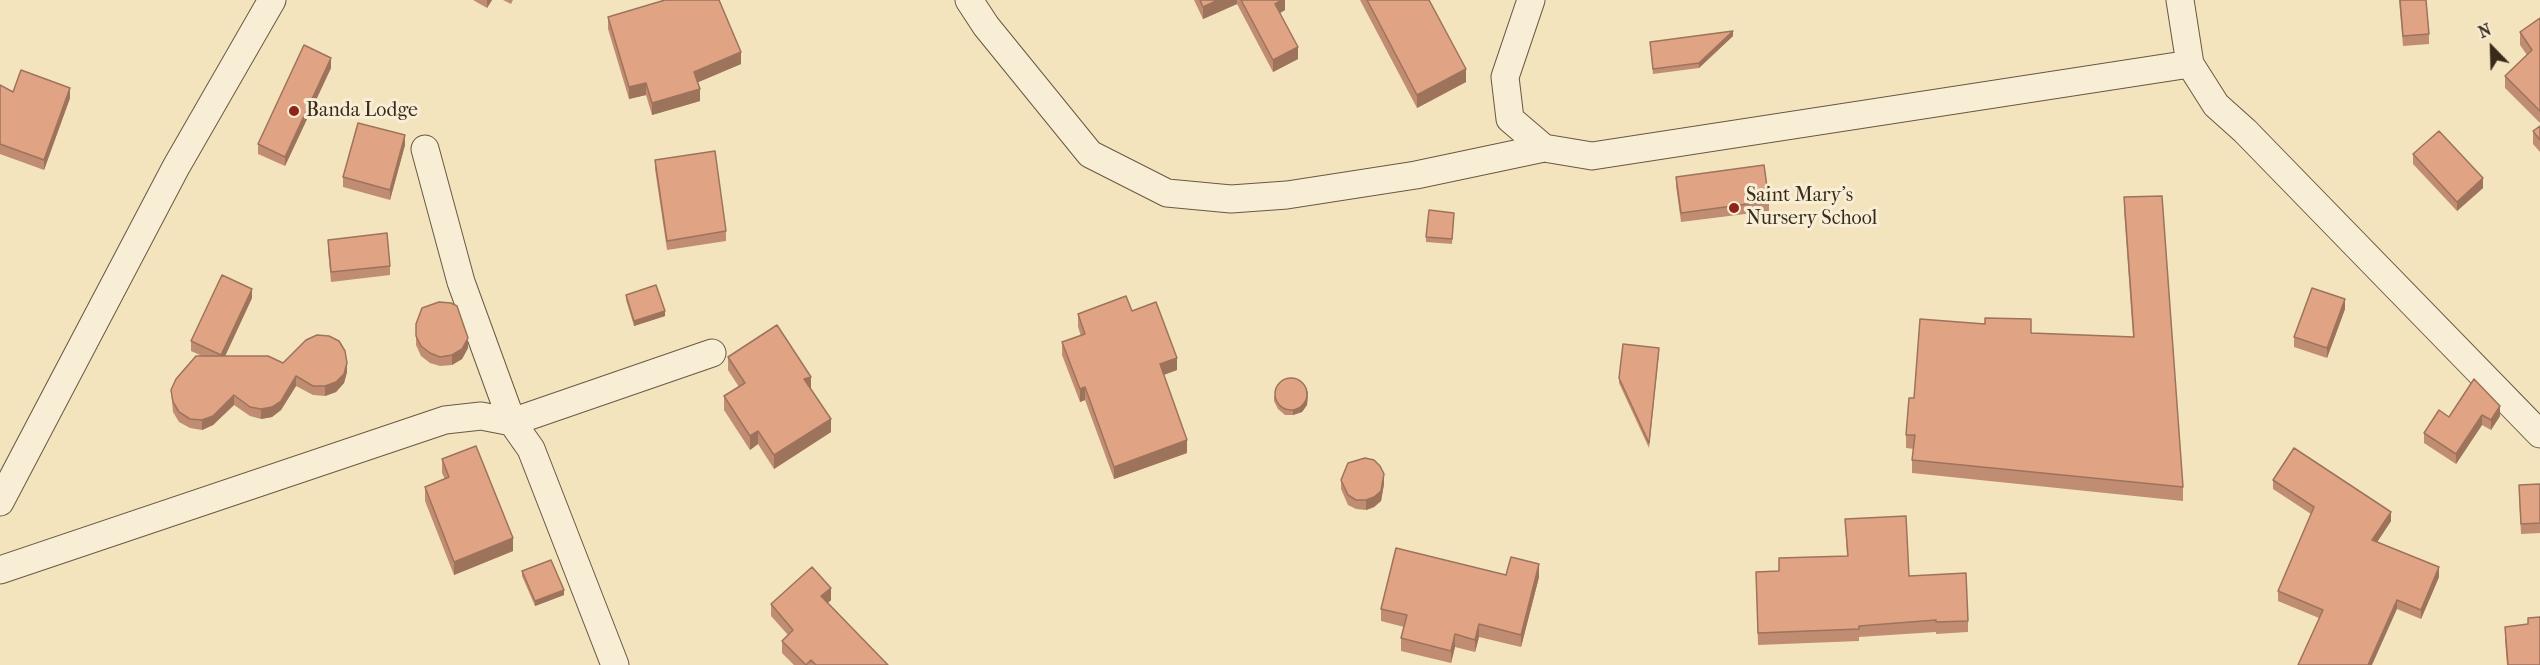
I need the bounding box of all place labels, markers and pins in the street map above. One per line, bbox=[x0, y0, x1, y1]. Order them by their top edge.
place label: Banda Lodge bbox=[306, 99, 418, 123]
marker: Banda Lodge bbox=[287, 104, 301, 118]
place label: Saint Mary's Nursery School bbox=[1746, 184, 1877, 231]
marker: Saint Mary's Nursery School bbox=[1727, 201, 1741, 215]

